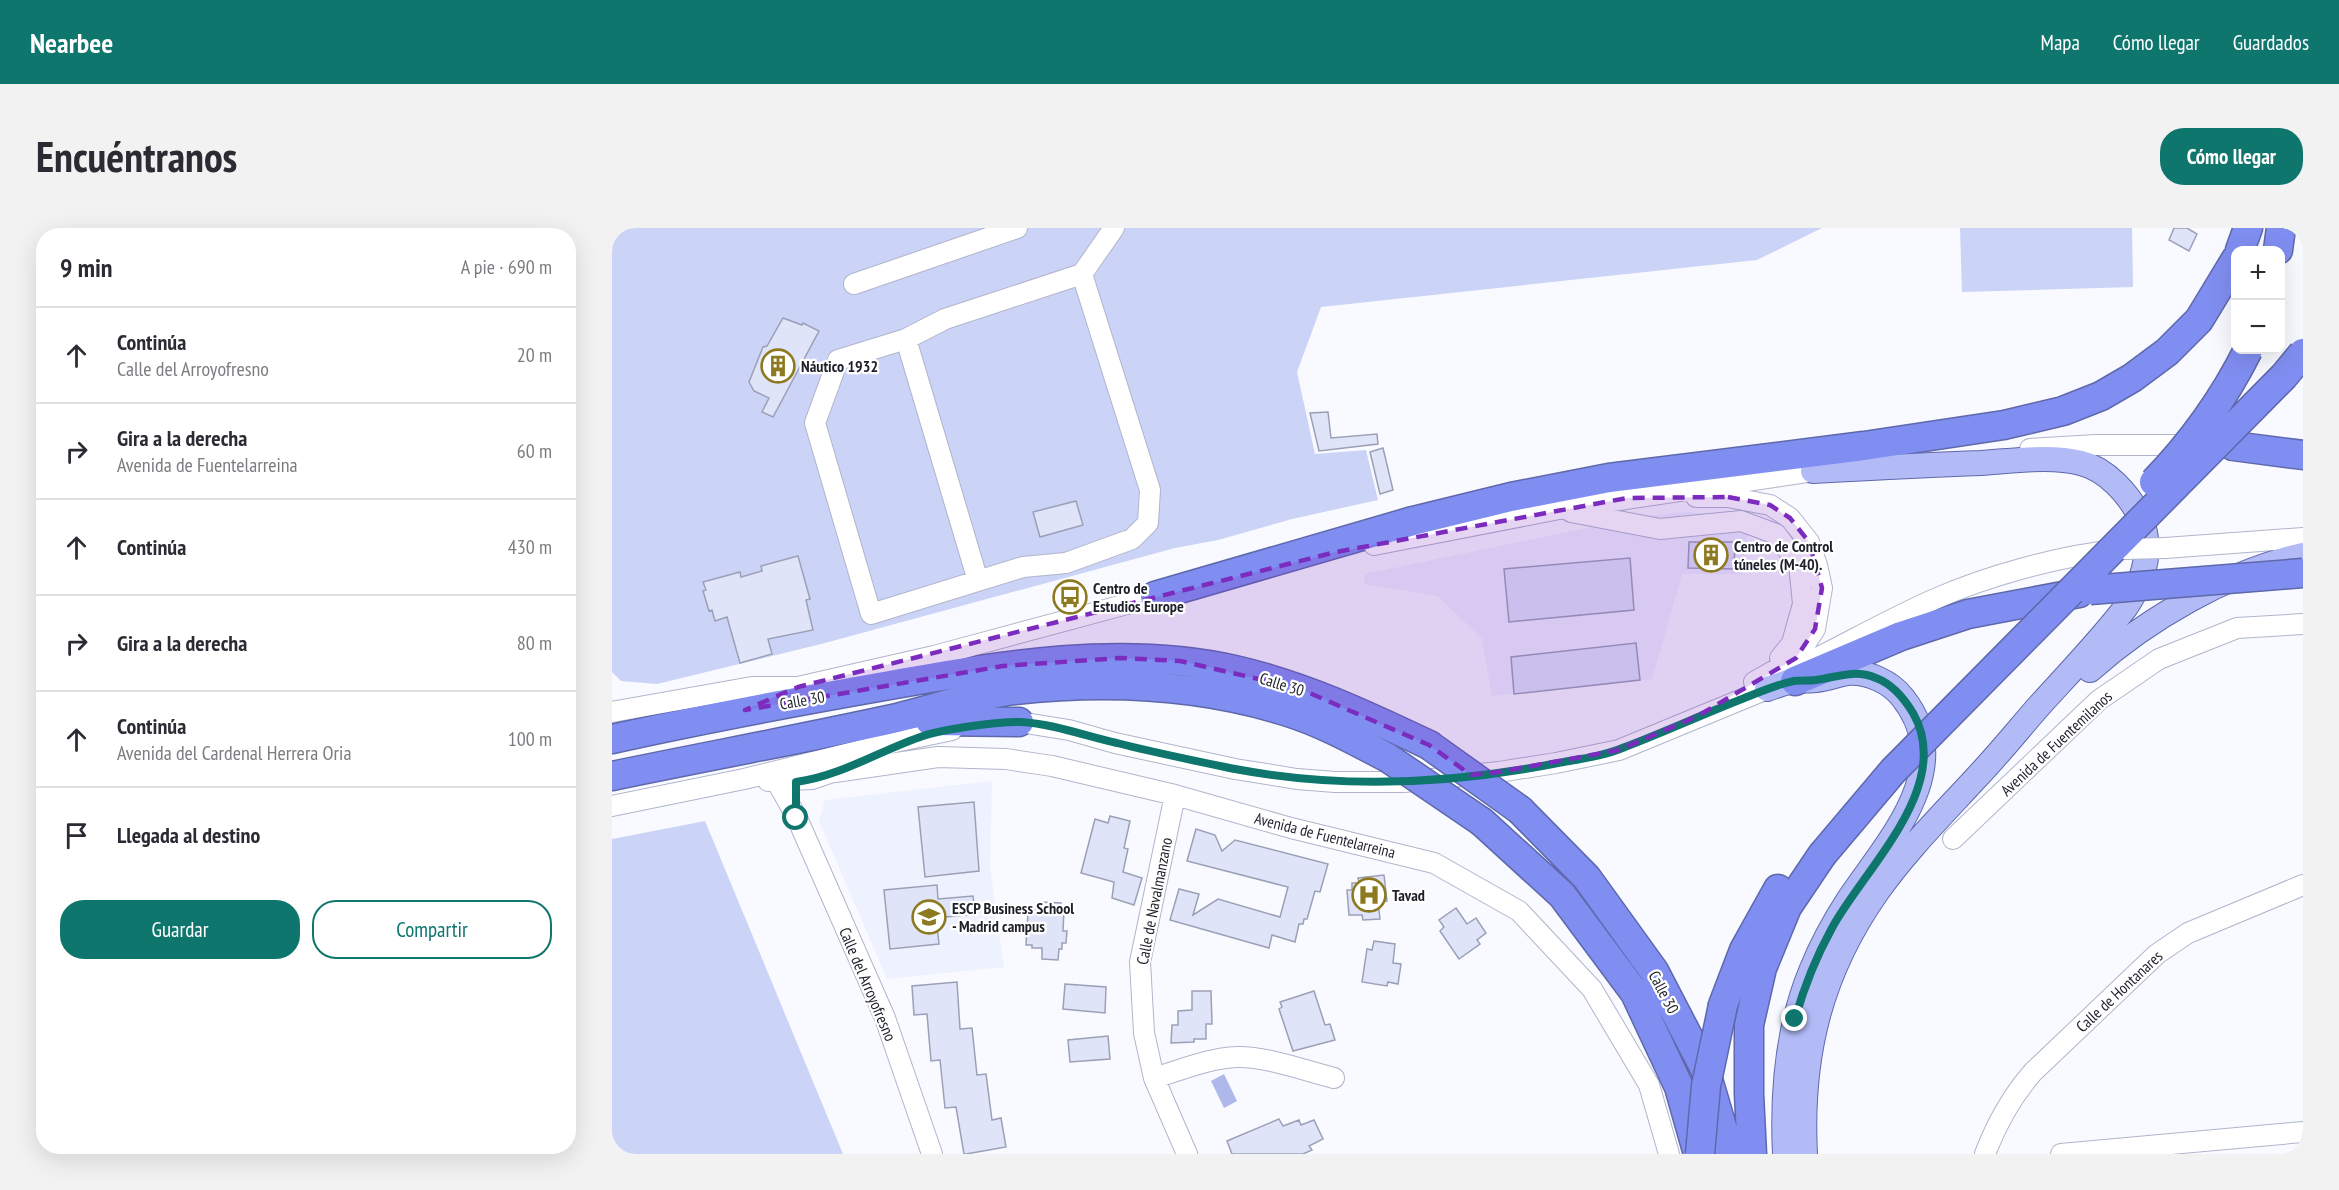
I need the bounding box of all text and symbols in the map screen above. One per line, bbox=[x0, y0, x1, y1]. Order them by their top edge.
text: Nearbee bbox=[30, 24, 113, 61]
text: Mapa bbox=[2041, 29, 2080, 56]
text: Cómo llegar bbox=[2113, 29, 2200, 56]
text: Guardados bbox=[2233, 29, 2309, 56]
button: Cómo llegar bbox=[2160, 128, 2303, 185]
text: Encuéntranos bbox=[36, 129, 237, 184]
map controls bbox=[2231, 246, 2285, 354]
button: + bbox=[2231, 246, 2285, 300]
text: 9 min bbox=[60, 251, 113, 284]
text: A pie · 690 m bbox=[461, 254, 552, 280]
button: − bbox=[2231, 300, 2285, 354]
text: Continúa bbox=[117, 328, 186, 356]
icon: ahead bbox=[60, 339, 93, 372]
text: 20 m bbox=[517, 342, 552, 368]
building icon: Náutico 1932 bbox=[760, 348, 796, 384]
text: Calle del Arroyofresno bbox=[117, 356, 269, 382]
place label: Náutico 1932 bbox=[801, 356, 878, 376]
text: Gira a la derecha bbox=[117, 424, 247, 452]
icon: right bbox=[60, 435, 93, 468]
text: 60 m bbox=[517, 438, 552, 464]
text: Avenida de Fuentelarreina bbox=[117, 452, 298, 478]
icon: ahead bbox=[60, 531, 93, 564]
text: Continúa bbox=[117, 533, 186, 561]
text: 430 m bbox=[508, 534, 552, 560]
place label: Centro de Control túneles (M-40). bbox=[1734, 536, 1833, 574]
building icon: Centro de Control túneles (M-40). bbox=[1693, 537, 1729, 573]
place label: Centro de Estudios Europe bbox=[1093, 578, 1184, 616]
bus stop icon: Centro de Estudios Europe bbox=[1052, 579, 1088, 615]
icon: right bbox=[60, 627, 93, 660]
text: Gira a la derecha bbox=[117, 629, 247, 657]
text: 80 m bbox=[517, 630, 552, 656]
street label: Calle 30 bbox=[1257, 668, 1307, 700]
street label: Calle 30 bbox=[778, 686, 826, 714]
street label: Avenida de Fuentemilanos bbox=[1996, 686, 2116, 800]
text: Continúa bbox=[117, 712, 186, 740]
icon: ahead bbox=[60, 723, 93, 756]
text: 100 m bbox=[508, 726, 552, 752]
text: Avenida del Cardenal Herrera Oria bbox=[117, 740, 351, 766]
route start bbox=[782, 804, 808, 830]
street label: Avenida de Fuentelarreina bbox=[1252, 808, 1398, 862]
icon: arrive bbox=[60, 819, 93, 852]
text: Llegada al destino bbox=[117, 821, 260, 849]
street label: Calle de Navalmanzano bbox=[1132, 836, 1176, 966]
hospital icon: Tavad bbox=[1351, 877, 1387, 913]
place label: Tavad bbox=[1392, 885, 1425, 905]
place label: ESCP Business School - Madrid campus bbox=[952, 898, 1074, 936]
school or university icon: ESCP Business School - Madrid campus bbox=[911, 899, 947, 935]
button: Guardar bbox=[60, 900, 300, 959]
button: Compartir bbox=[312, 900, 552, 959]
street label: Calle del Arroyofresno bbox=[835, 924, 901, 1044]
street label: Calle de Hontanares bbox=[2072, 946, 2166, 1036]
street label: Calle 30 bbox=[1645, 967, 1683, 1017]
route end bbox=[1781, 1005, 1807, 1031]

